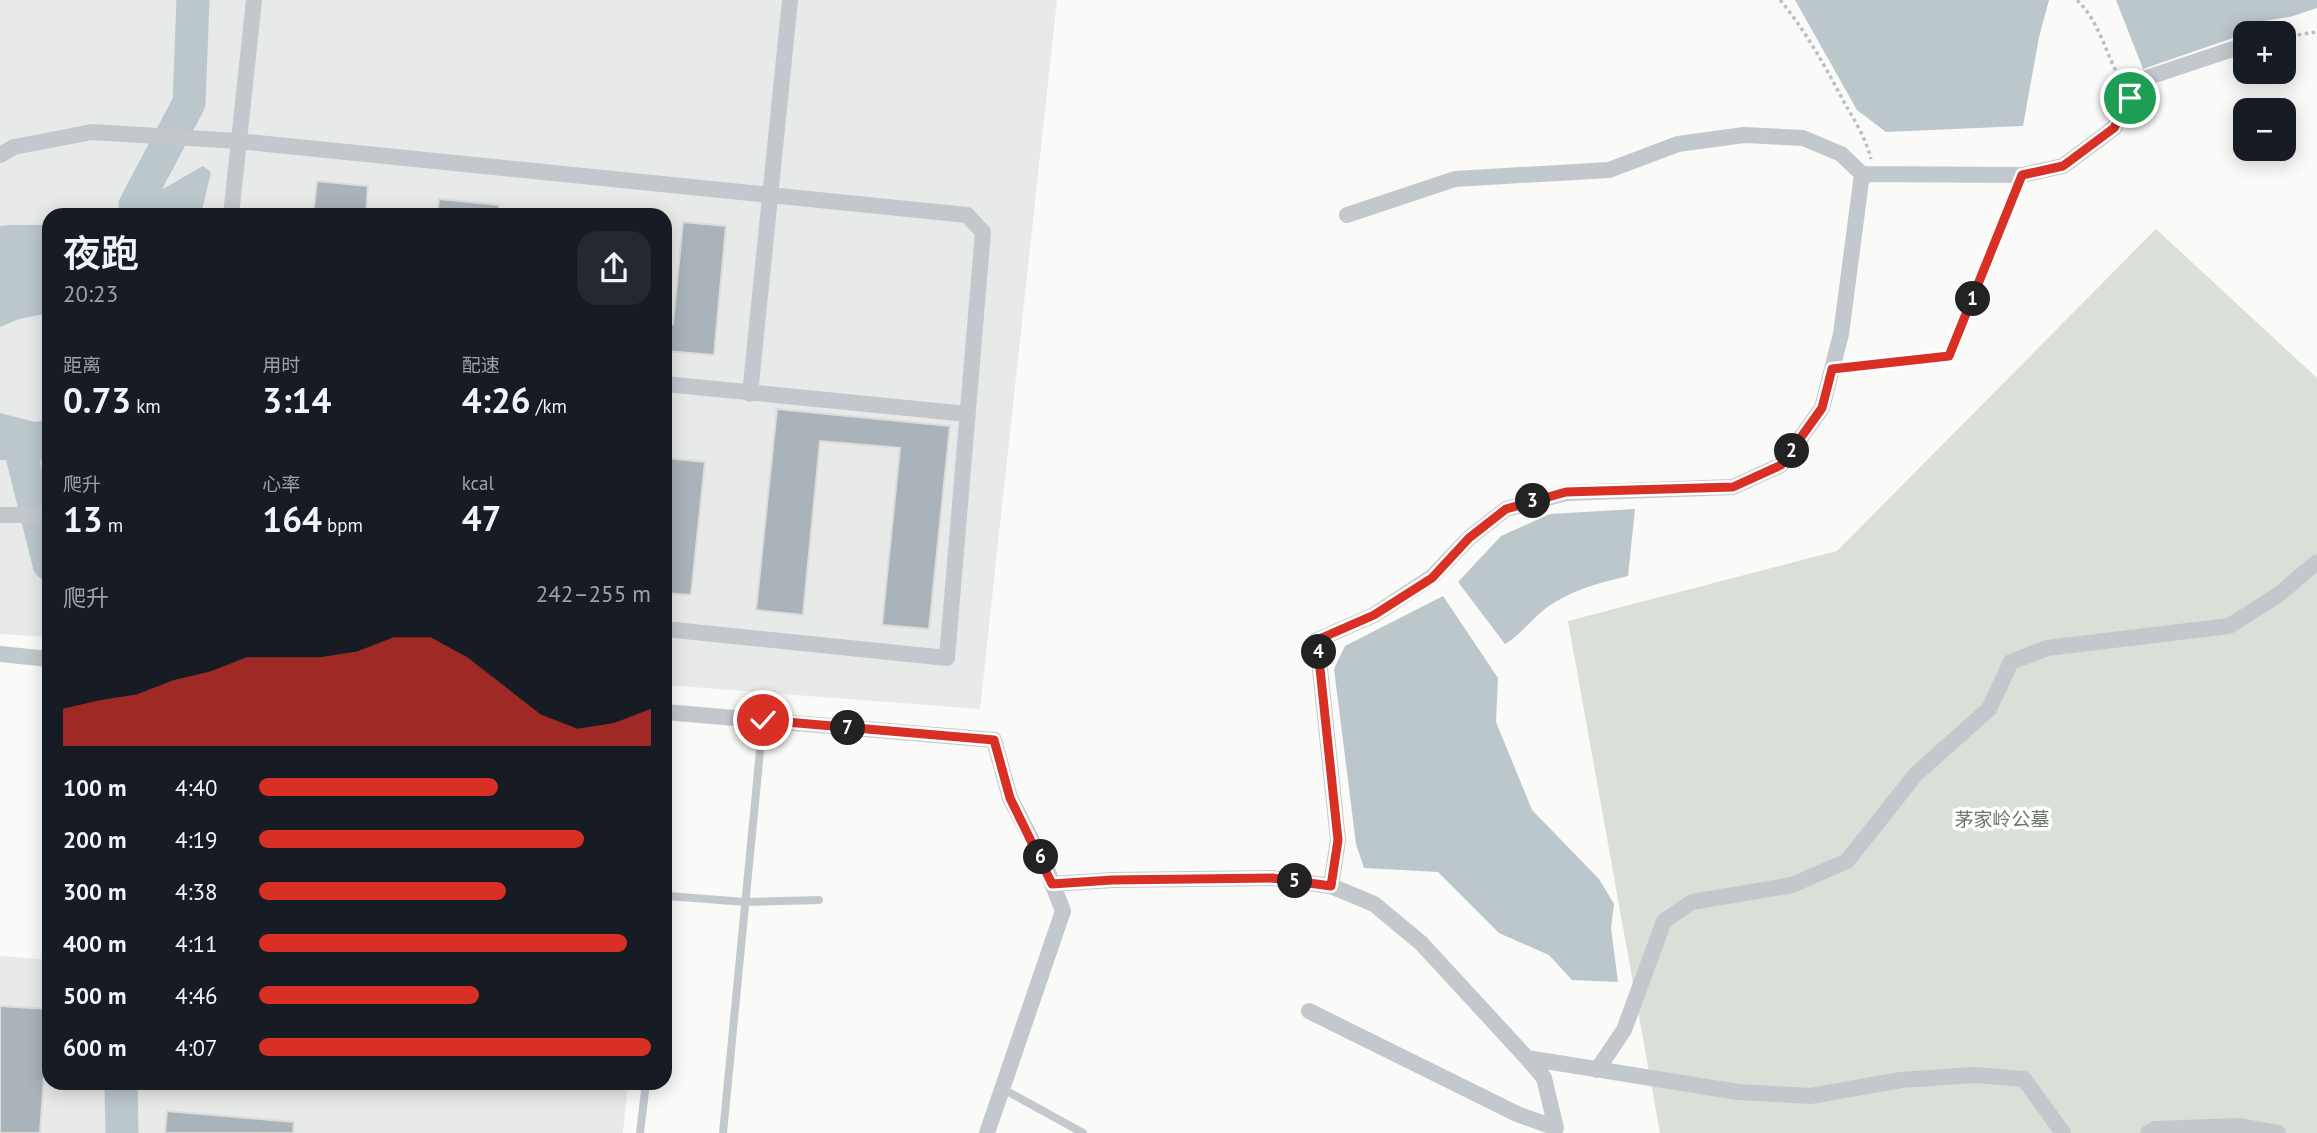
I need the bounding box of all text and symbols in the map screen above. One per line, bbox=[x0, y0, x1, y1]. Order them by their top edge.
map controls bbox=[2233, 21, 2296, 161]
button: + bbox=[2233, 21, 2296, 84]
pin bbox=[2100, 68, 2160, 128]
icon: arrive bbox=[2111, 79, 2149, 117]
button: − bbox=[2233, 98, 2296, 161]
text: 夜跑 bbox=[63, 228, 139, 277]
button: share bbox=[577, 231, 651, 305]
text: 20:23 bbox=[63, 279, 118, 308]
pin: 1 bbox=[1955, 282, 1990, 316]
text: 1 bbox=[1967, 286, 1978, 310]
text: 距离 bbox=[63, 353, 101, 377]
text: 用时 bbox=[262, 353, 300, 377]
text: 配速 bbox=[462, 353, 500, 377]
text: 0.73 bbox=[63, 377, 131, 423]
text: 3:14 bbox=[262, 377, 331, 423]
text: 4:26 bbox=[462, 377, 531, 423]
text: km bbox=[131, 394, 161, 418]
text: /km bbox=[531, 394, 567, 418]
pin: 2 bbox=[1774, 434, 1810, 468]
text: 2 bbox=[1786, 438, 1797, 462]
text: kcal bbox=[462, 471, 494, 495]
text: 爬升 bbox=[63, 472, 101, 496]
text: 心率 bbox=[262, 472, 300, 496]
pin: 3 bbox=[1516, 484, 1550, 518]
text: 3 bbox=[1527, 488, 1538, 512]
text: 47 bbox=[462, 495, 501, 541]
text: 13 bbox=[63, 496, 103, 542]
text: 164 bbox=[262, 496, 322, 542]
text: m bbox=[103, 513, 123, 537]
text: bpm bbox=[322, 513, 363, 537]
text: 242–255 m bbox=[536, 579, 651, 608]
text: 爬升 bbox=[63, 583, 109, 612]
pin: 4 bbox=[1302, 634, 1336, 670]
text: 4 bbox=[1313, 639, 1324, 663]
pin bbox=[733, 690, 793, 750]
icon: check bbox=[744, 701, 782, 739]
pin: 7 bbox=[830, 710, 866, 746]
text: 7 bbox=[842, 715, 853, 739]
text: 100 m bbox=[63, 773, 126, 802]
text: 4:40 bbox=[175, 773, 218, 802]
park label: 茅家岭公墓 bbox=[1954, 807, 2050, 831]
text: 200 m bbox=[63, 825, 126, 854]
text: 4:19 bbox=[175, 825, 218, 854]
pin: 6 bbox=[1024, 840, 1058, 874]
text: 6 bbox=[1035, 844, 1046, 868]
pin: 5 bbox=[1278, 864, 1312, 898]
text: 5 bbox=[1289, 868, 1300, 892]
text: 300 m bbox=[63, 877, 126, 906]
text: 4:38 bbox=[175, 877, 218, 906]
text: 400 m bbox=[63, 929, 126, 958]
text: 4:11 bbox=[175, 929, 218, 958]
text: 500 m bbox=[63, 981, 126, 1010]
text: 4:46 bbox=[175, 981, 218, 1010]
text: 600 m bbox=[63, 1033, 126, 1062]
text: 4:07 bbox=[175, 1033, 218, 1062]

